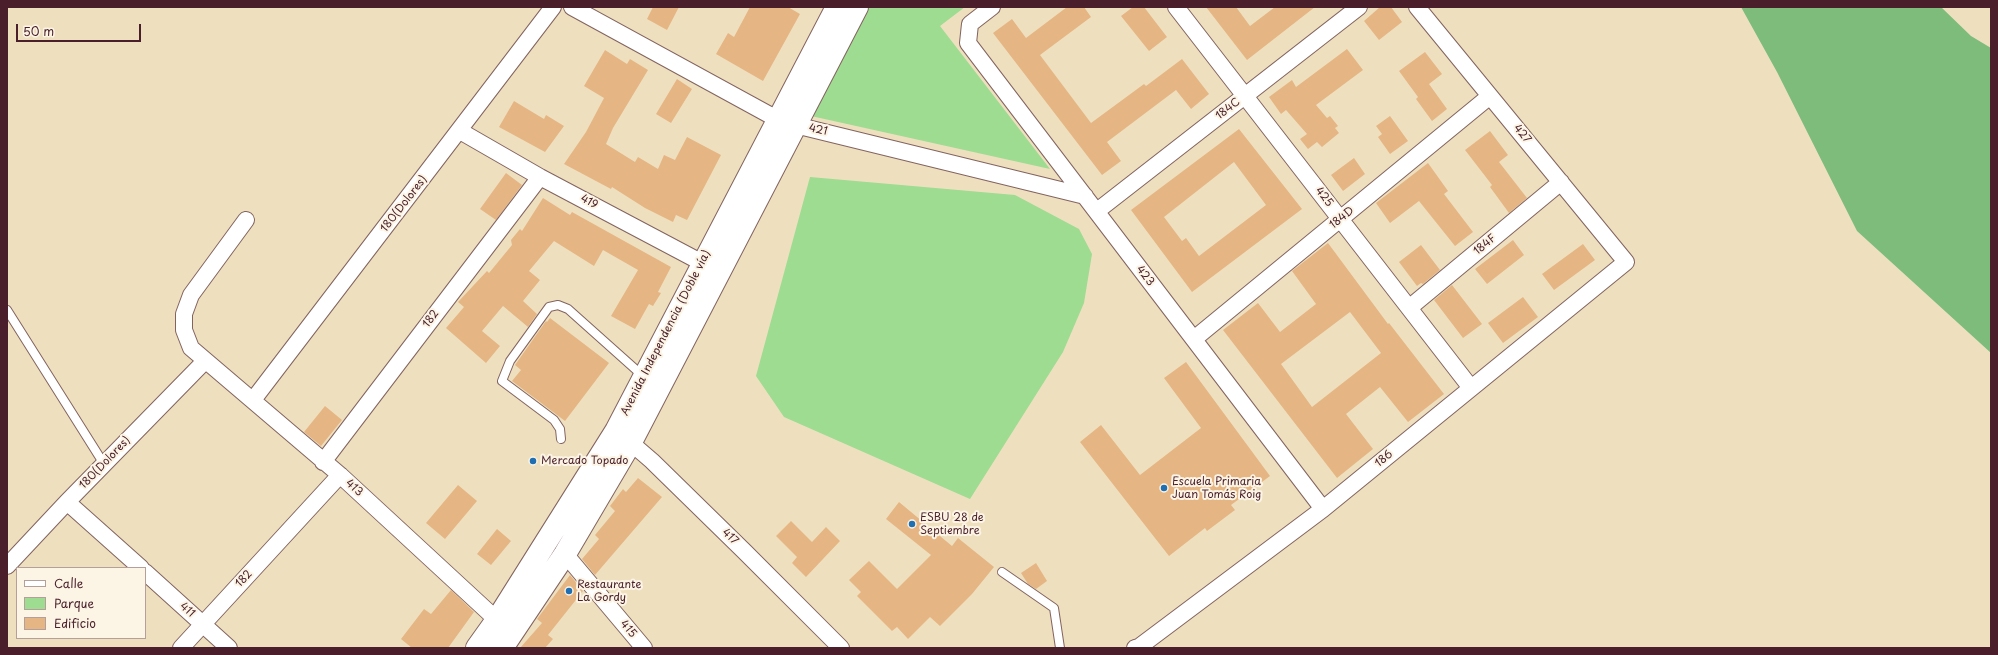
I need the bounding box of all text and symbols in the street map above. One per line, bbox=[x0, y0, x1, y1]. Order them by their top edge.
scale bar bbox=[18, 16, 143, 42]
text: 50 m bbox=[23, 22, 54, 40]
street label: 184C bbox=[1213, 95, 1243, 123]
street label: 421 bbox=[807, 122, 829, 138]
street label: 427 bbox=[1510, 122, 1534, 146]
street label: 180(Dolores) bbox=[378, 173, 430, 235]
street label: 425 bbox=[1312, 185, 1336, 209]
street label: 419 bbox=[578, 192, 600, 212]
street label: 184D bbox=[1327, 204, 1357, 232]
street label: 184F bbox=[1471, 232, 1499, 258]
street label: Avenida Independencia (Doble vía) bbox=[618, 248, 714, 418]
street label: 423 bbox=[1133, 263, 1157, 289]
street label: 182 bbox=[420, 308, 442, 330]
street label: 180(Dolores) bbox=[77, 434, 133, 492]
street label: 186 bbox=[1372, 448, 1396, 470]
place label: Mercado Topado bbox=[541, 454, 628, 468]
marker: Mercado Topado bbox=[528, 456, 538, 466]
place label: Escuela Primaria Juan Tomás Roig bbox=[1172, 475, 1262, 501]
street label: 413 bbox=[343, 477, 365, 499]
marker: Escuela Primaria Juan Tomás Roig bbox=[1159, 483, 1169, 493]
place label: ESBU 28 de Septiembre bbox=[920, 511, 984, 537]
marker: ESBU 28 de Septiembre bbox=[907, 519, 917, 529]
street label: 417 bbox=[719, 526, 741, 548]
legend bbox=[16, 567, 146, 639]
street label: 182 bbox=[233, 568, 255, 590]
text: Calle bbox=[54, 574, 83, 592]
place label: Restaurante La Gordy bbox=[577, 578, 641, 604]
marker: Restaurante La Gordy bbox=[564, 586, 574, 596]
text: Parque bbox=[54, 594, 94, 612]
street label: 411 bbox=[177, 600, 197, 620]
text: Edificio bbox=[54, 614, 96, 632]
street label: 415 bbox=[617, 618, 639, 640]

